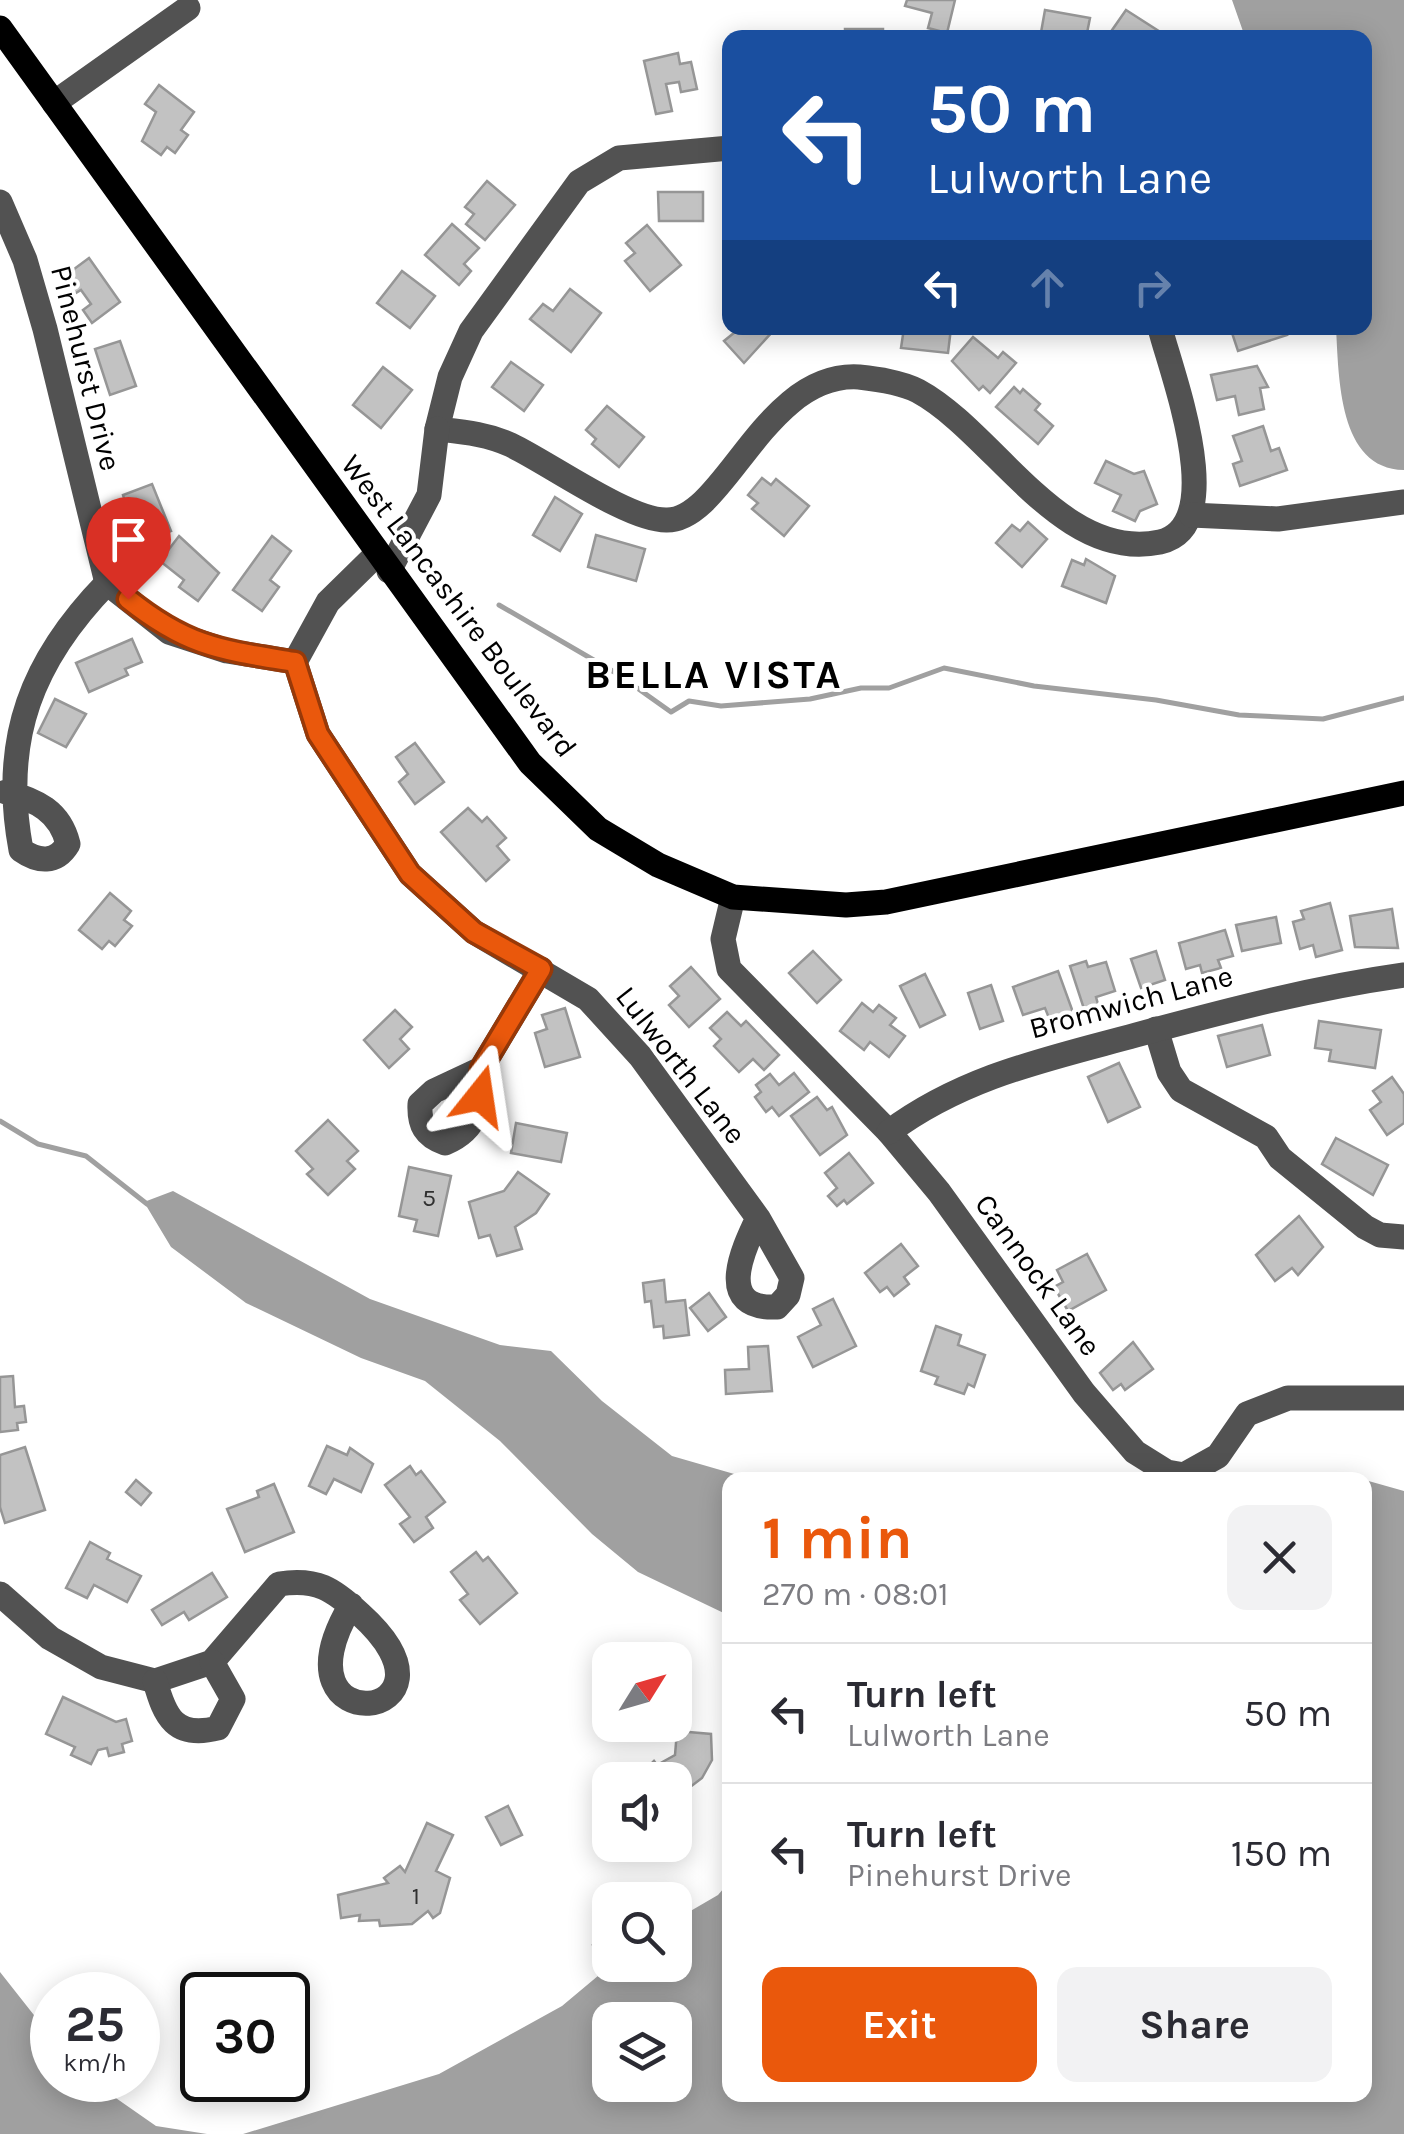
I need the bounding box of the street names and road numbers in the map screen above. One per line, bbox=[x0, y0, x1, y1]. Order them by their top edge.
street label: Pinehurst Drive bbox=[43, 262, 129, 474]
street label: West Lancashire Boulevard bbox=[333, 448, 585, 764]
street label: Bromwich Lane bbox=[1025, 958, 1237, 1046]
street label: Lulworth Lane bbox=[608, 979, 754, 1151]
street label: Cannock Lane bbox=[967, 1187, 1109, 1363]

